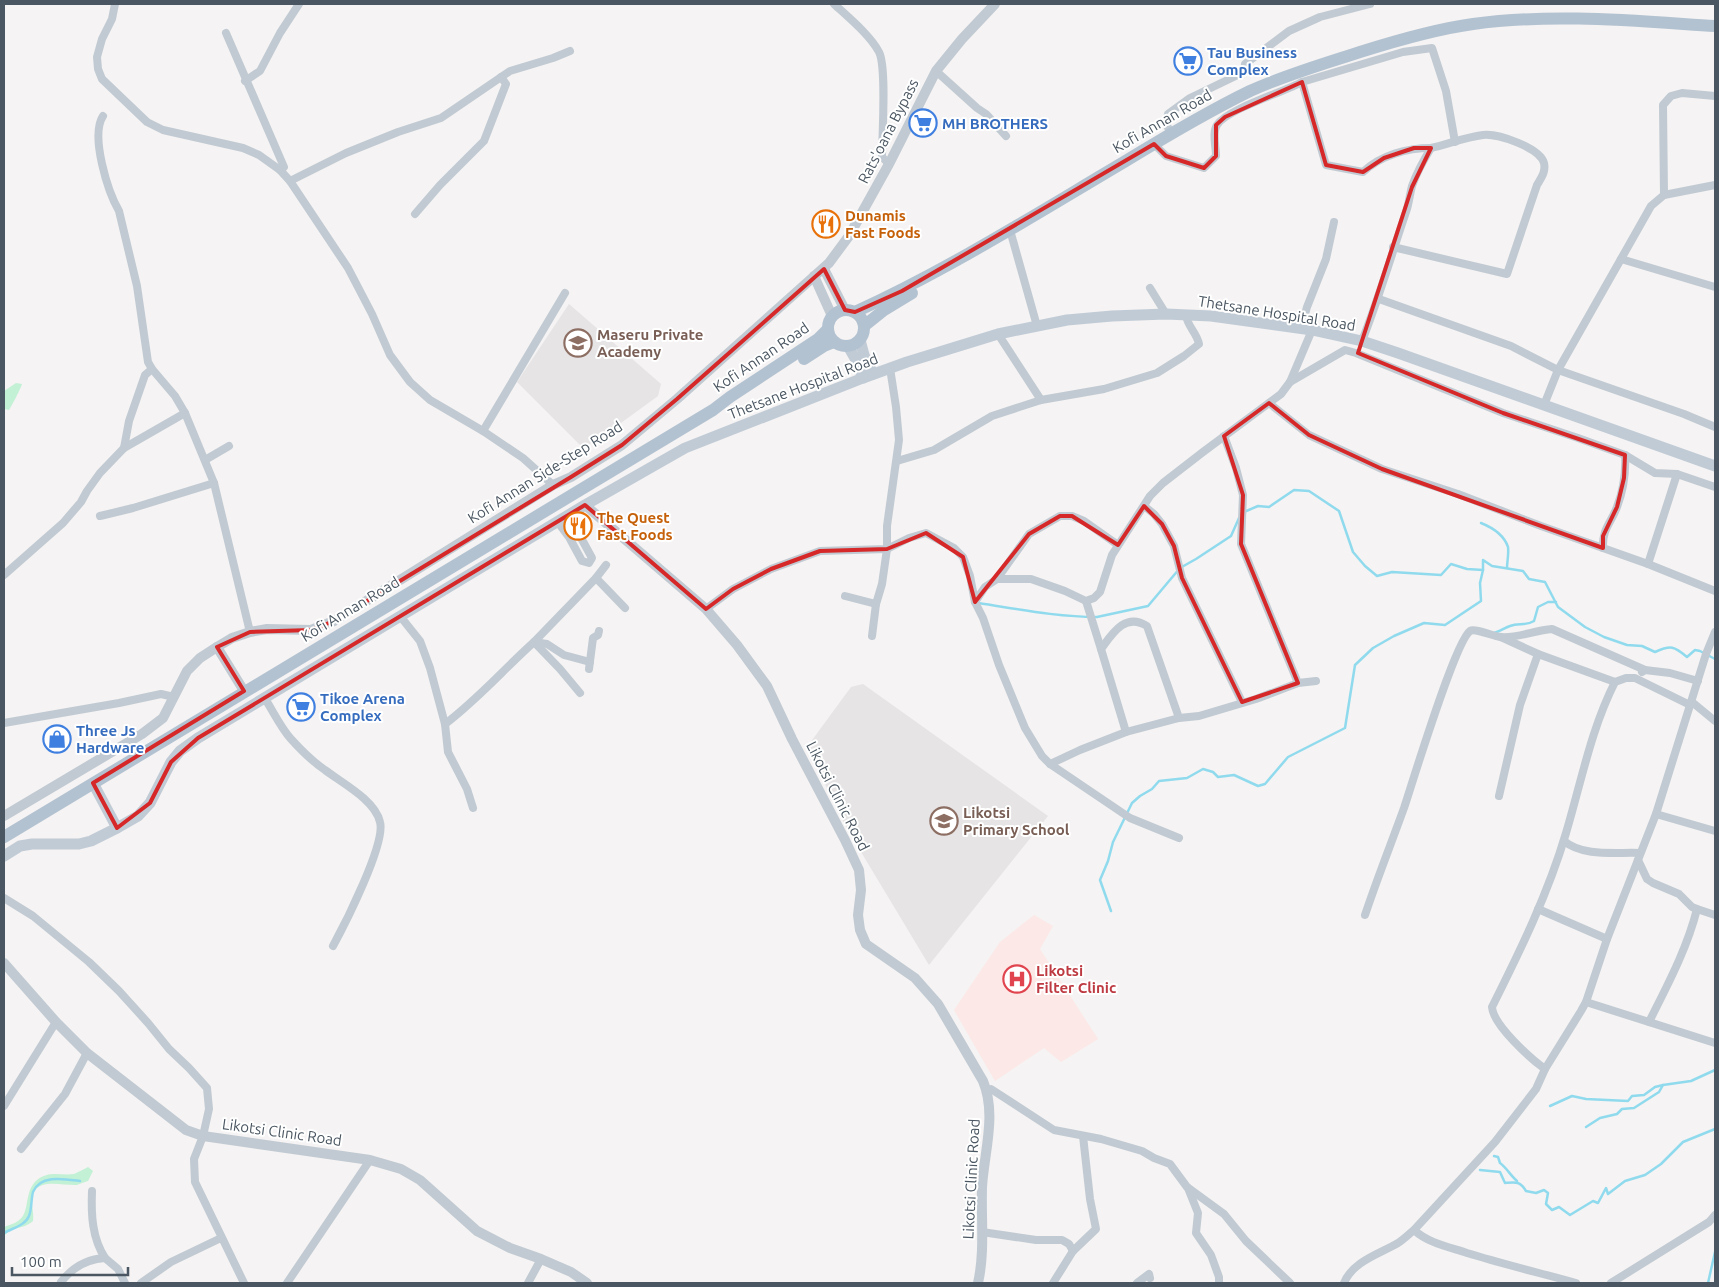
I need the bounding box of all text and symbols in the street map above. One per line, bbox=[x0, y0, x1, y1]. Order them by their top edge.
place label: Tau Business Complex bbox=[1207, 44, 1297, 78]
supermarket icon: Tau Business Complex bbox=[1173, 46, 1203, 76]
street label: Rats'oana Bypass bbox=[854, 76, 922, 186]
street label: Kofi Annan Road bbox=[1109, 86, 1215, 156]
supermarket icon: MH BROTHERS bbox=[908, 108, 938, 138]
place label: MH BROTHERS bbox=[942, 115, 1048, 132]
place label: Dunamis Fast Foods bbox=[845, 207, 921, 241]
restaurant icon: Dunamis Fast Foods bbox=[811, 209, 841, 239]
street label: Thetsane Hospital Road bbox=[1197, 292, 1357, 334]
street label: Kofi Annan Road bbox=[710, 319, 812, 395]
place label: Maseru Private Academy bbox=[597, 326, 703, 360]
school or university icon: Maseru Private Academy bbox=[563, 328, 593, 358]
street label: Thetsane Hospital Road bbox=[726, 350, 880, 422]
street label: Kofi Annan Side-Step Road bbox=[465, 417, 625, 527]
place label: The Quest Fast Foods bbox=[597, 509, 673, 543]
restaurant icon: The Quest Fast Foods bbox=[563, 511, 593, 541]
street label: Kofi Annan Road bbox=[298, 573, 402, 645]
place label: Tikoe Arena Complex bbox=[320, 690, 405, 724]
supermarket icon: Tikoe Arena Complex bbox=[286, 692, 316, 722]
place label: Three Js Hardware bbox=[76, 722, 145, 756]
shop icon: Three Js Hardware bbox=[42, 724, 72, 754]
street label: Likotsi Clinic Road bbox=[803, 738, 873, 854]
place label: Likotsi Primary School bbox=[963, 804, 1070, 838]
school or university icon: Likotsi Primary School bbox=[929, 806, 959, 836]
place label: Likotsi Filter Clinic bbox=[1036, 962, 1116, 996]
hospital icon: Likotsi Filter Clinic bbox=[1002, 964, 1032, 994]
street label: Likotsi Clinic Road bbox=[221, 1115, 343, 1149]
street label: Likotsi Clinic Road bbox=[959, 1118, 983, 1240]
scale bar bbox=[12, 1244, 129, 1276]
text: 100 m bbox=[20, 1253, 62, 1270]

